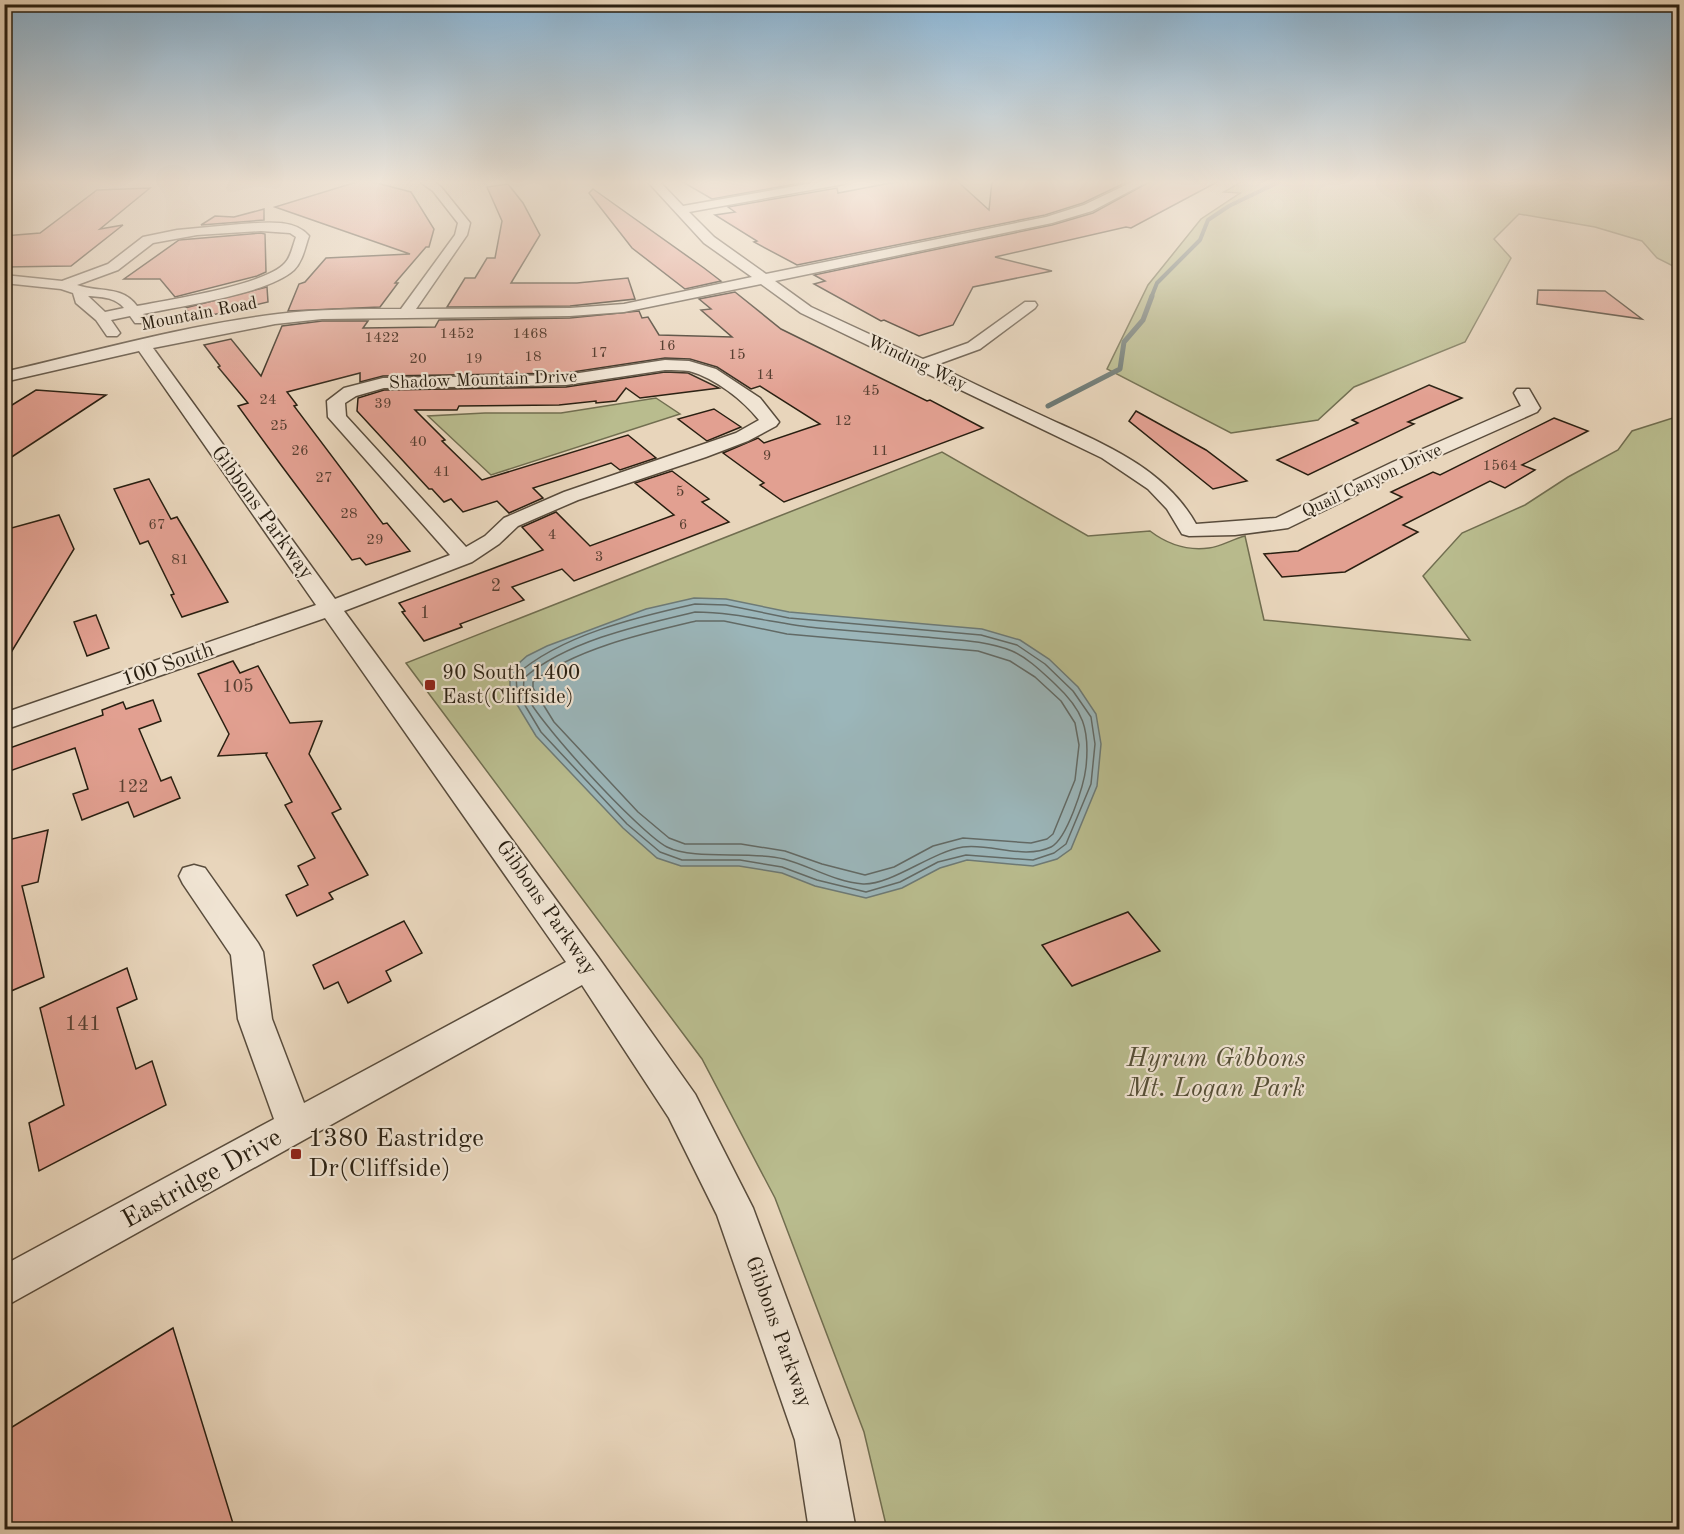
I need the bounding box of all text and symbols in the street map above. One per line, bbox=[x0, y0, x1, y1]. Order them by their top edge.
street label: Mountain Road bbox=[139, 294, 259, 334]
house number: 1452 bbox=[440, 327, 474, 342]
house number: 1468 bbox=[513, 327, 547, 342]
house number: 1422 bbox=[365, 331, 399, 346]
street label: Winding Way bbox=[864, 332, 970, 394]
house number: 16 bbox=[658, 339, 676, 354]
house number: 17 bbox=[590, 346, 608, 361]
house number: 15 bbox=[728, 348, 746, 363]
house number: 18 bbox=[524, 350, 542, 365]
house number: 20 bbox=[409, 352, 427, 367]
house number: 19 bbox=[465, 352, 483, 367]
street label: Shadow Mountain Drive bbox=[389, 368, 577, 392]
house number: 14 bbox=[756, 368, 774, 383]
house number: 45 bbox=[862, 384, 880, 399]
house number: 24 bbox=[259, 393, 277, 408]
house number: 39 bbox=[374, 397, 392, 412]
house number: 12 bbox=[834, 414, 852, 429]
house number: 25 bbox=[270, 419, 288, 434]
house number: 40 bbox=[409, 435, 427, 450]
street label: Quail Canyon Drive bbox=[1299, 441, 1445, 521]
street label: Gibbons Parkway bbox=[207, 442, 317, 584]
house number: 26 bbox=[291, 444, 309, 459]
house number: 11 bbox=[871, 444, 889, 459]
house number: 9 bbox=[763, 449, 771, 464]
house number: 1564 bbox=[1483, 459, 1517, 474]
house number: 41 bbox=[433, 465, 451, 480]
house number: 27 bbox=[315, 471, 333, 486]
house number: 5 bbox=[676, 485, 684, 500]
house number: 28 bbox=[340, 507, 358, 522]
house number: 67 bbox=[148, 518, 166, 533]
house number: 6 bbox=[679, 518, 687, 533]
house number: 4 bbox=[548, 528, 556, 543]
house number: 29 bbox=[366, 533, 384, 548]
house number: 3 bbox=[595, 550, 603, 565]
house number: 81 bbox=[171, 553, 189, 568]
house number: 2 bbox=[491, 577, 501, 595]
house number: 1 bbox=[420, 604, 430, 622]
street label: 100 South bbox=[119, 639, 217, 691]
place label: 90 South 1400 East(Cliffside) bbox=[442, 663, 580, 708]
house number: 105 bbox=[222, 678, 254, 696]
marker: 90 South 1400 East(Cliffside) bbox=[423, 678, 437, 692]
house number: 122 bbox=[117, 778, 149, 796]
street label: Gibbons Parkway bbox=[492, 837, 600, 979]
house number: 141 bbox=[65, 1014, 101, 1035]
park label: Hyrum Gibbons Mt. Logan Park bbox=[1125, 1046, 1306, 1102]
street label: Eastridge Drive bbox=[118, 1124, 286, 1234]
place label: 1380 Eastridge Dr(Cliffside) bbox=[308, 1126, 484, 1182]
marker: 1380 Eastridge Dr(Cliffside) bbox=[289, 1147, 303, 1161]
street label: Gibbons Parkway bbox=[741, 1254, 815, 1410]

